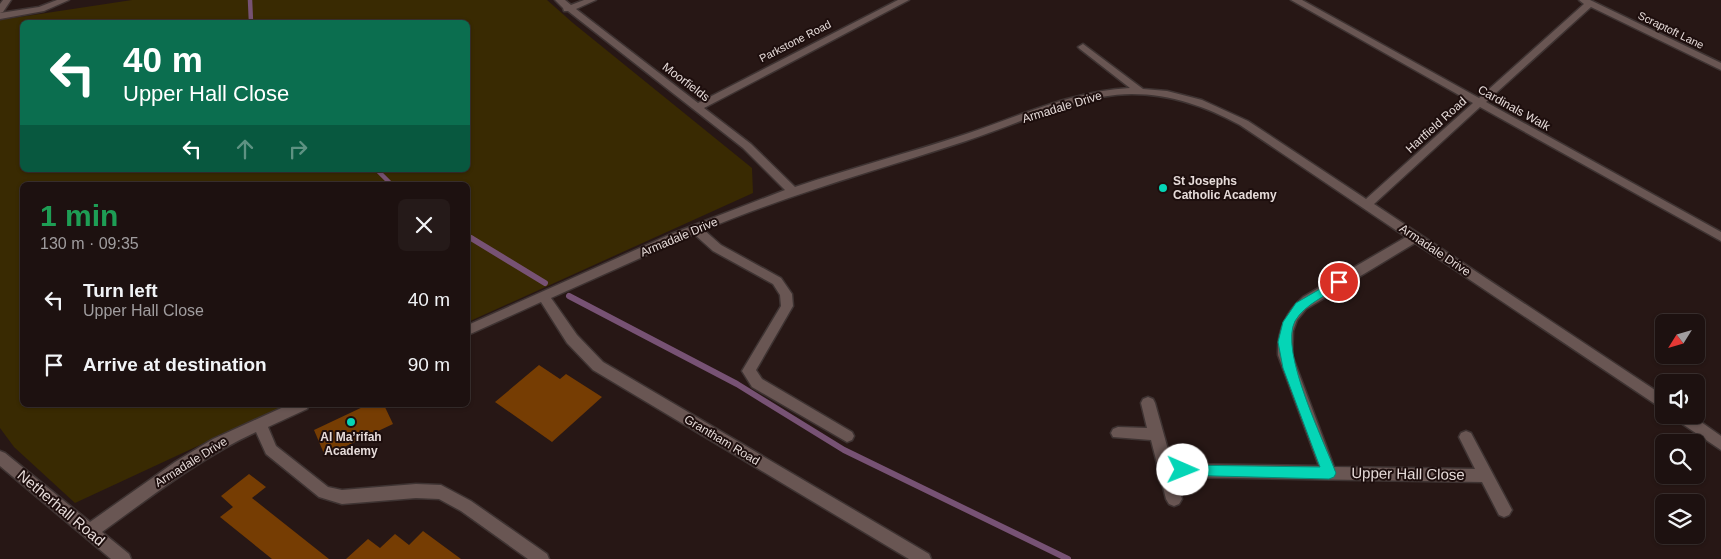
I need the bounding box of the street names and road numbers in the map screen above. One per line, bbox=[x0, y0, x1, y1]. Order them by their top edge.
street label: Scraptoft Lane bbox=[1636, 9, 1706, 51]
street label: Parkstone Road bbox=[757, 18, 833, 64]
street label: Moorfields bbox=[660, 60, 712, 104]
street label: Cardinals Walk bbox=[1476, 82, 1553, 134]
street label: Armadale Drive bbox=[1020, 88, 1104, 126]
street label: Hartfield Road bbox=[1403, 94, 1469, 156]
street label: Armadale Drive bbox=[638, 214, 720, 260]
street label: Armadale Drive bbox=[1397, 221, 1473, 279]
street label: Grantham Road bbox=[682, 412, 762, 468]
street label: Armadale Drive bbox=[152, 434, 230, 490]
street label: Upper Hall Close bbox=[1351, 464, 1465, 483]
street label: Netherhall Road bbox=[14, 466, 108, 549]

